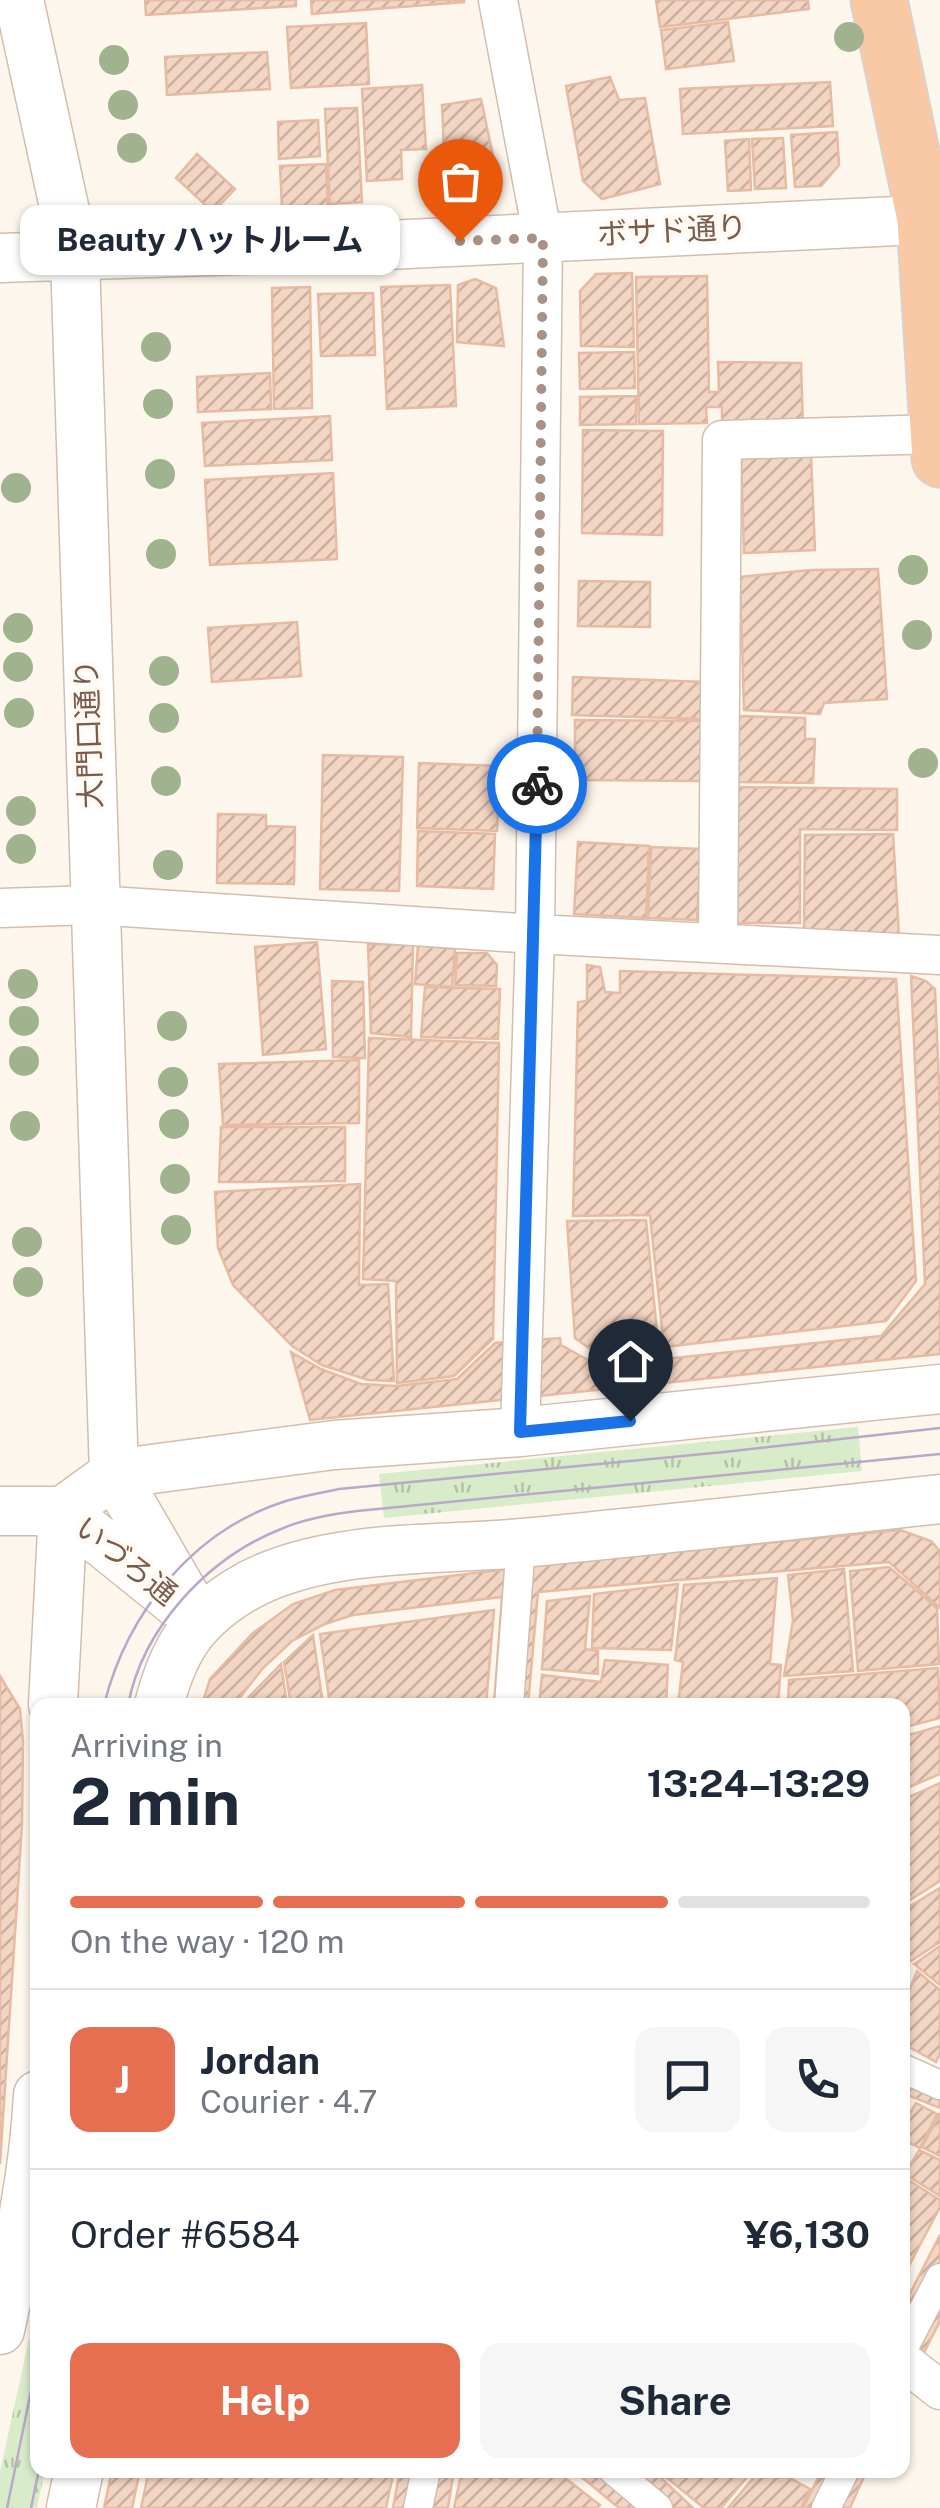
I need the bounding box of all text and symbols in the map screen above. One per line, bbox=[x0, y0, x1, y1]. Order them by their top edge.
pin bbox=[418, 139, 503, 242]
icon: bag bbox=[433, 154, 488, 209]
callout: Beauty ハットルーム bbox=[20, 206, 400, 276]
street label: ボサド通り bbox=[596, 208, 748, 252]
text: Beauty ハットルーム bbox=[56, 221, 364, 258]
street label: 大門口通り bbox=[67, 658, 109, 810]
courier bbox=[487, 734, 587, 834]
icon: bike bbox=[510, 757, 565, 812]
pin bbox=[588, 1319, 673, 1422]
icon: home bbox=[603, 1334, 658, 1389]
street label: いづろ通 bbox=[69, 1508, 185, 1612]
text: Arriving in bbox=[70, 1727, 223, 1764]
text: 13:24–13:29 bbox=[647, 1761, 870, 1806]
text: 2 min bbox=[70, 1763, 240, 1840]
text: On the way · 120 m bbox=[70, 1923, 344, 1960]
button: chat bbox=[635, 2027, 740, 2132]
button: phone bbox=[765, 2027, 870, 2132]
text: Jordan bbox=[200, 2038, 320, 2083]
text: J bbox=[115, 2057, 130, 2102]
text: Courier · 4.7 bbox=[200, 2083, 377, 2120]
text: Order #6584 bbox=[70, 2212, 300, 2257]
text: ¥6,130 bbox=[743, 2212, 870, 2257]
button: Help bbox=[70, 2343, 460, 2458]
button: Share bbox=[480, 2343, 870, 2458]

